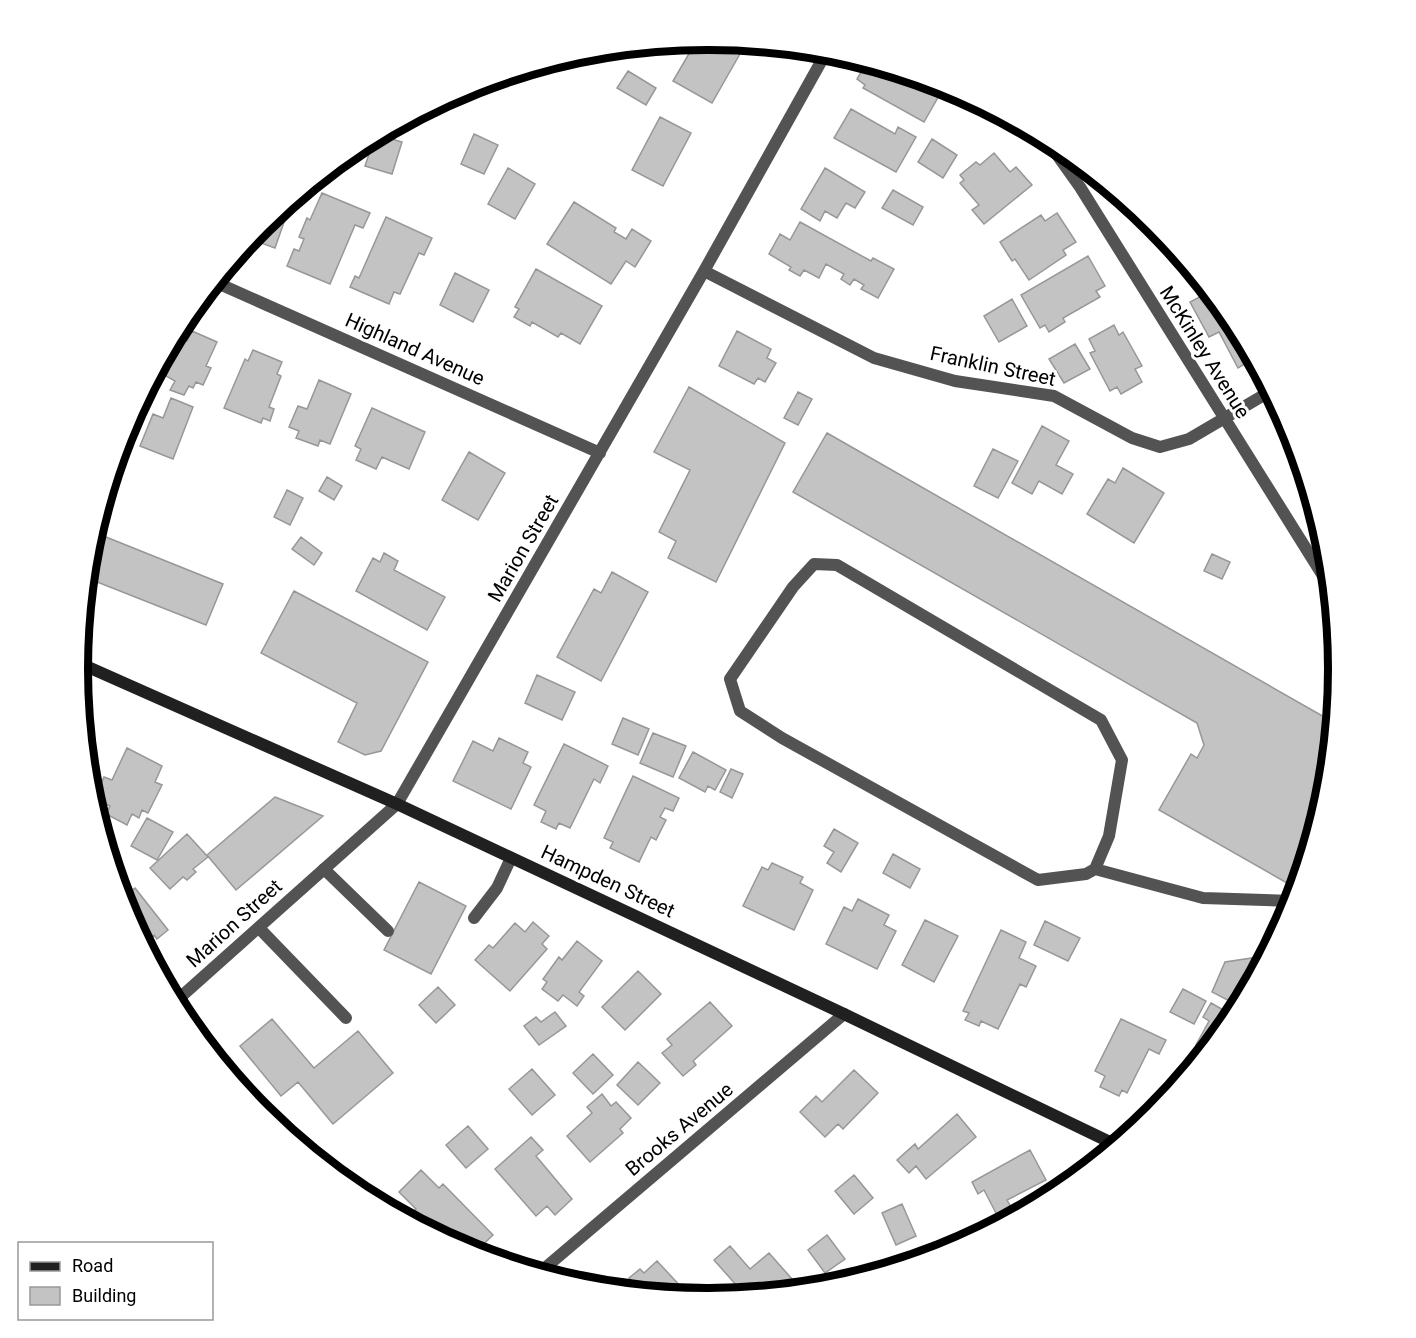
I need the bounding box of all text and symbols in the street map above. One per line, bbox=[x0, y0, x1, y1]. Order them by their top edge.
street label: McKinley Avenue bbox=[1155, 281, 1255, 423]
street label: Highland Avenue bbox=[342, 308, 488, 390]
street label: Franklin Street bbox=[928, 341, 1058, 391]
street label: Marion Street bbox=[483, 490, 563, 606]
street label: Hampden Street bbox=[537, 840, 679, 922]
street label: Marion Street bbox=[181, 874, 287, 972]
street label: Brooks Avenue bbox=[620, 1077, 738, 1181]
legend bbox=[18, 1242, 213, 1320]
text: Road bbox=[72, 1255, 113, 1276]
text: Building bbox=[72, 1285, 136, 1306]

